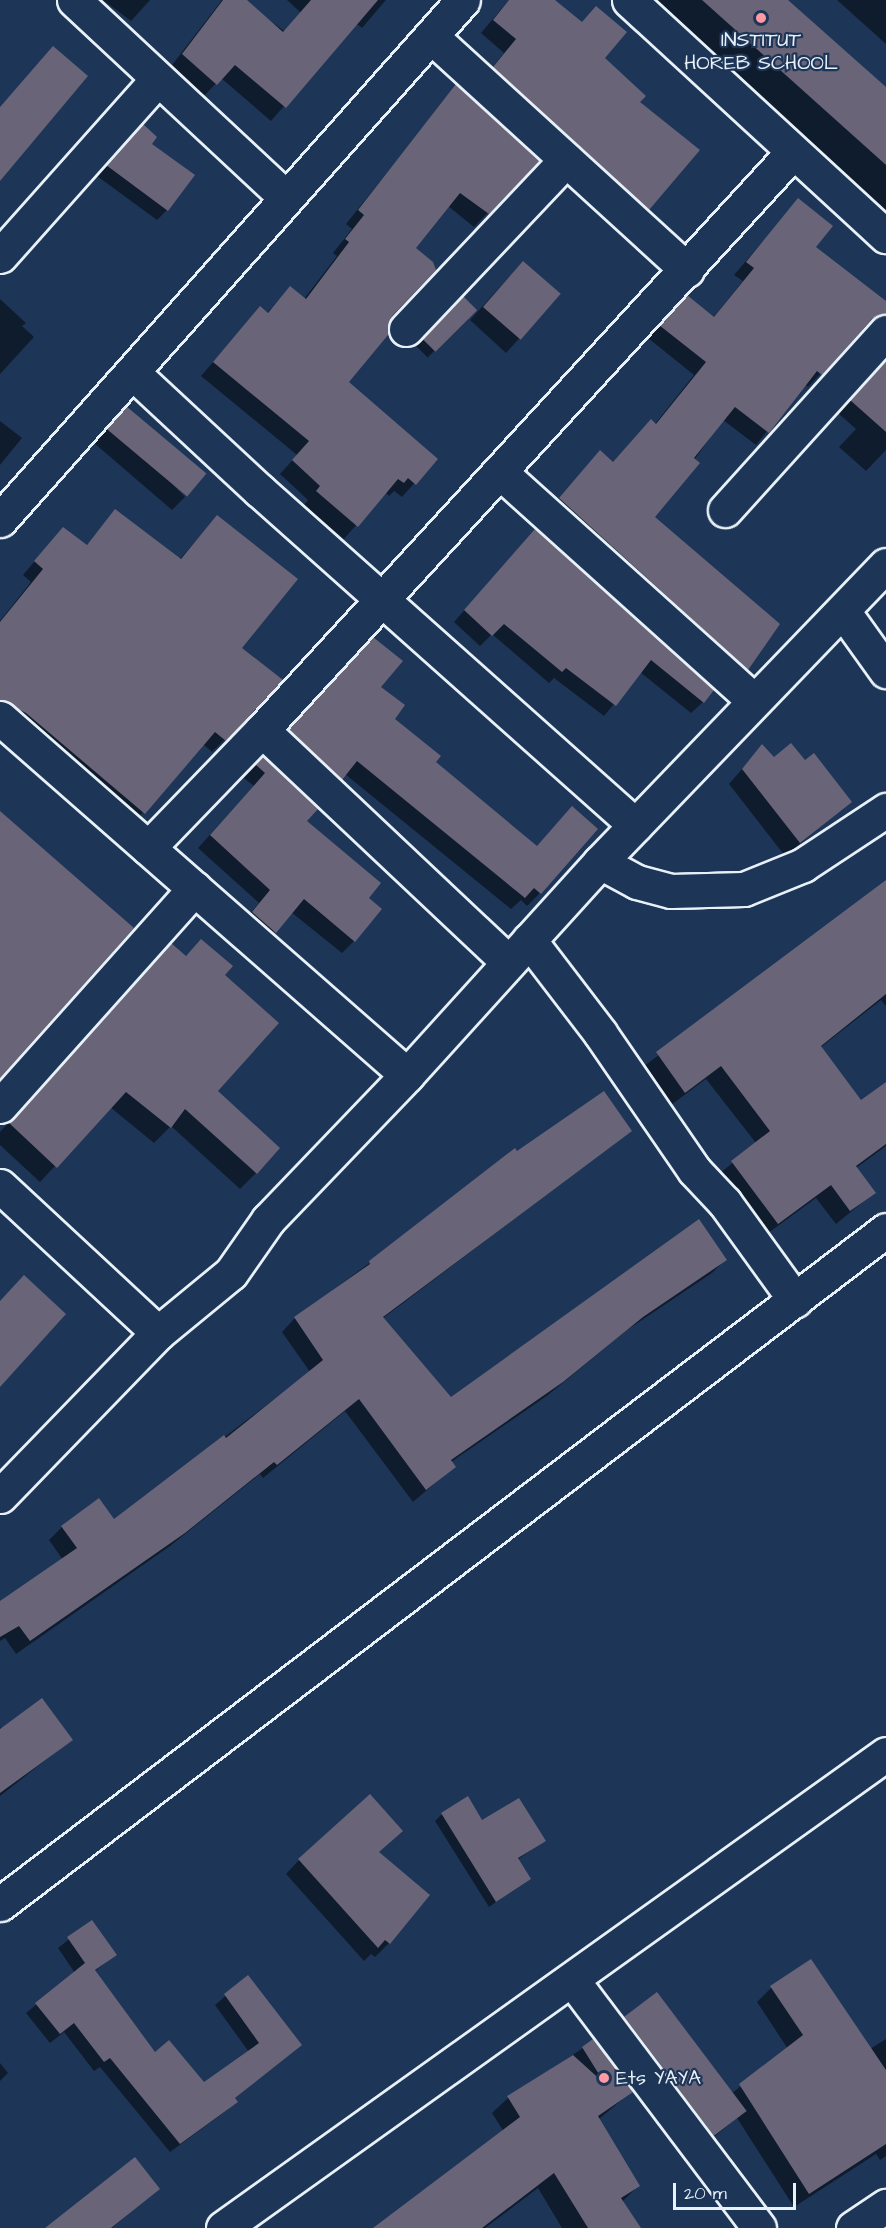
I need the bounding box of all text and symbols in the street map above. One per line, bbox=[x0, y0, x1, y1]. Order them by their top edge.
marker: INSTITUT HOREB SCHOOL bbox=[754, 11, 768, 25]
place label: INSTITUT HOREB SCHOOL bbox=[684, 28, 838, 75]
place label: Ets YAYA bbox=[616, 2066, 701, 2090]
marker: Ets YAYA bbox=[597, 2071, 611, 2085]
scale bar bbox=[676, 2171, 799, 2209]
text: 20 m bbox=[684, 2181, 727, 2206]

